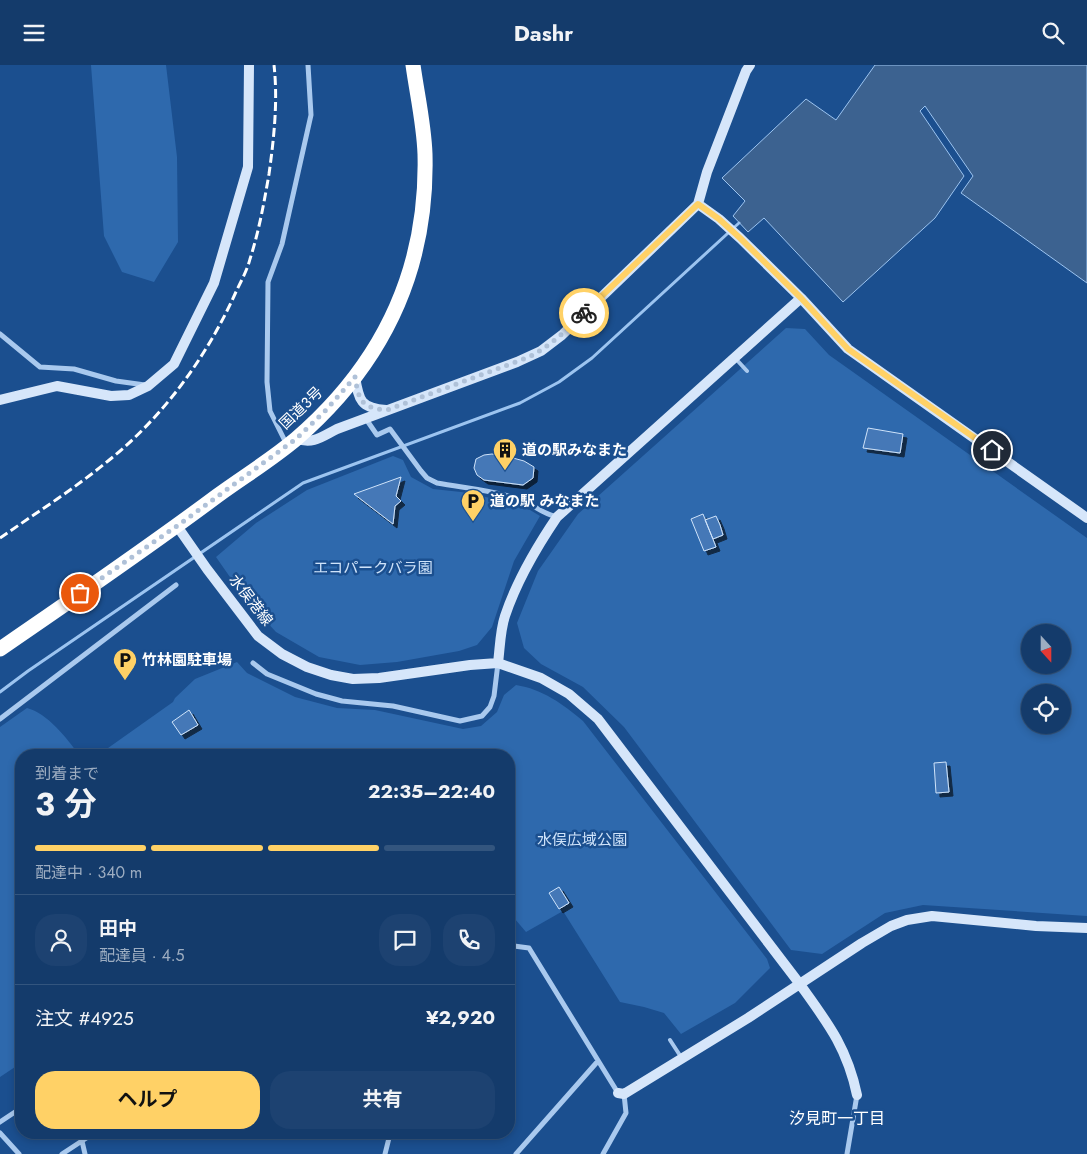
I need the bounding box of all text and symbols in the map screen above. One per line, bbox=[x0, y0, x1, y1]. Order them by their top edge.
text: Dashr bbox=[514, 17, 573, 49]
icon: menu bbox=[20, 19, 48, 47]
icon: search bbox=[1039, 19, 1067, 47]
courier bbox=[559, 288, 609, 338]
icon: bike bbox=[570, 299, 598, 327]
street label: 国道3号 bbox=[274, 382, 328, 434]
pin bbox=[971, 429, 1013, 471]
icon: home bbox=[978, 436, 1006, 464]
building icon: 道の駅みなまた bbox=[492, 437, 518, 471]
place label: 道の駅みなまた bbox=[522, 439, 627, 461]
parking icon: 道の駅 みなまた bbox=[460, 488, 486, 522]
place label: 道の駅 みなまた bbox=[490, 490, 600, 512]
park label: エコパークバラ園 bbox=[313, 557, 433, 579]
street label: 水俣港線 bbox=[224, 570, 278, 630]
pin bbox=[59, 572, 101, 614]
icon: bag bbox=[66, 579, 94, 607]
north arrow bbox=[1021, 624, 1071, 674]
map controls bbox=[1021, 624, 1071, 734]
parking icon: 竹林園駐車場 bbox=[112, 647, 138, 681]
place label: 竹林園駐車場 bbox=[142, 649, 232, 671]
button: locate bbox=[1021, 684, 1071, 734]
text: 到着まで bbox=[35, 762, 99, 785]
text: 22:35–22:40 bbox=[368, 778, 495, 805]
text: 3 分 bbox=[35, 781, 96, 827]
park label: 水俣広域公園 bbox=[537, 829, 627, 851]
text: 配達中 · 340 m bbox=[35, 861, 142, 884]
button: person bbox=[35, 914, 87, 966]
button: chat bbox=[379, 914, 431, 966]
button: phone bbox=[443, 914, 495, 966]
text: 田中 bbox=[99, 915, 137, 942]
text: 配達員 · 4.5 bbox=[99, 944, 185, 967]
text: ¥2,920 bbox=[426, 1004, 495, 1031]
text: 注文 #4925 bbox=[35, 1005, 134, 1032]
button: ヘルプ bbox=[35, 1071, 260, 1129]
button: 共有 bbox=[270, 1071, 495, 1129]
district label: 汐見町一丁目 bbox=[789, 1107, 885, 1130]

